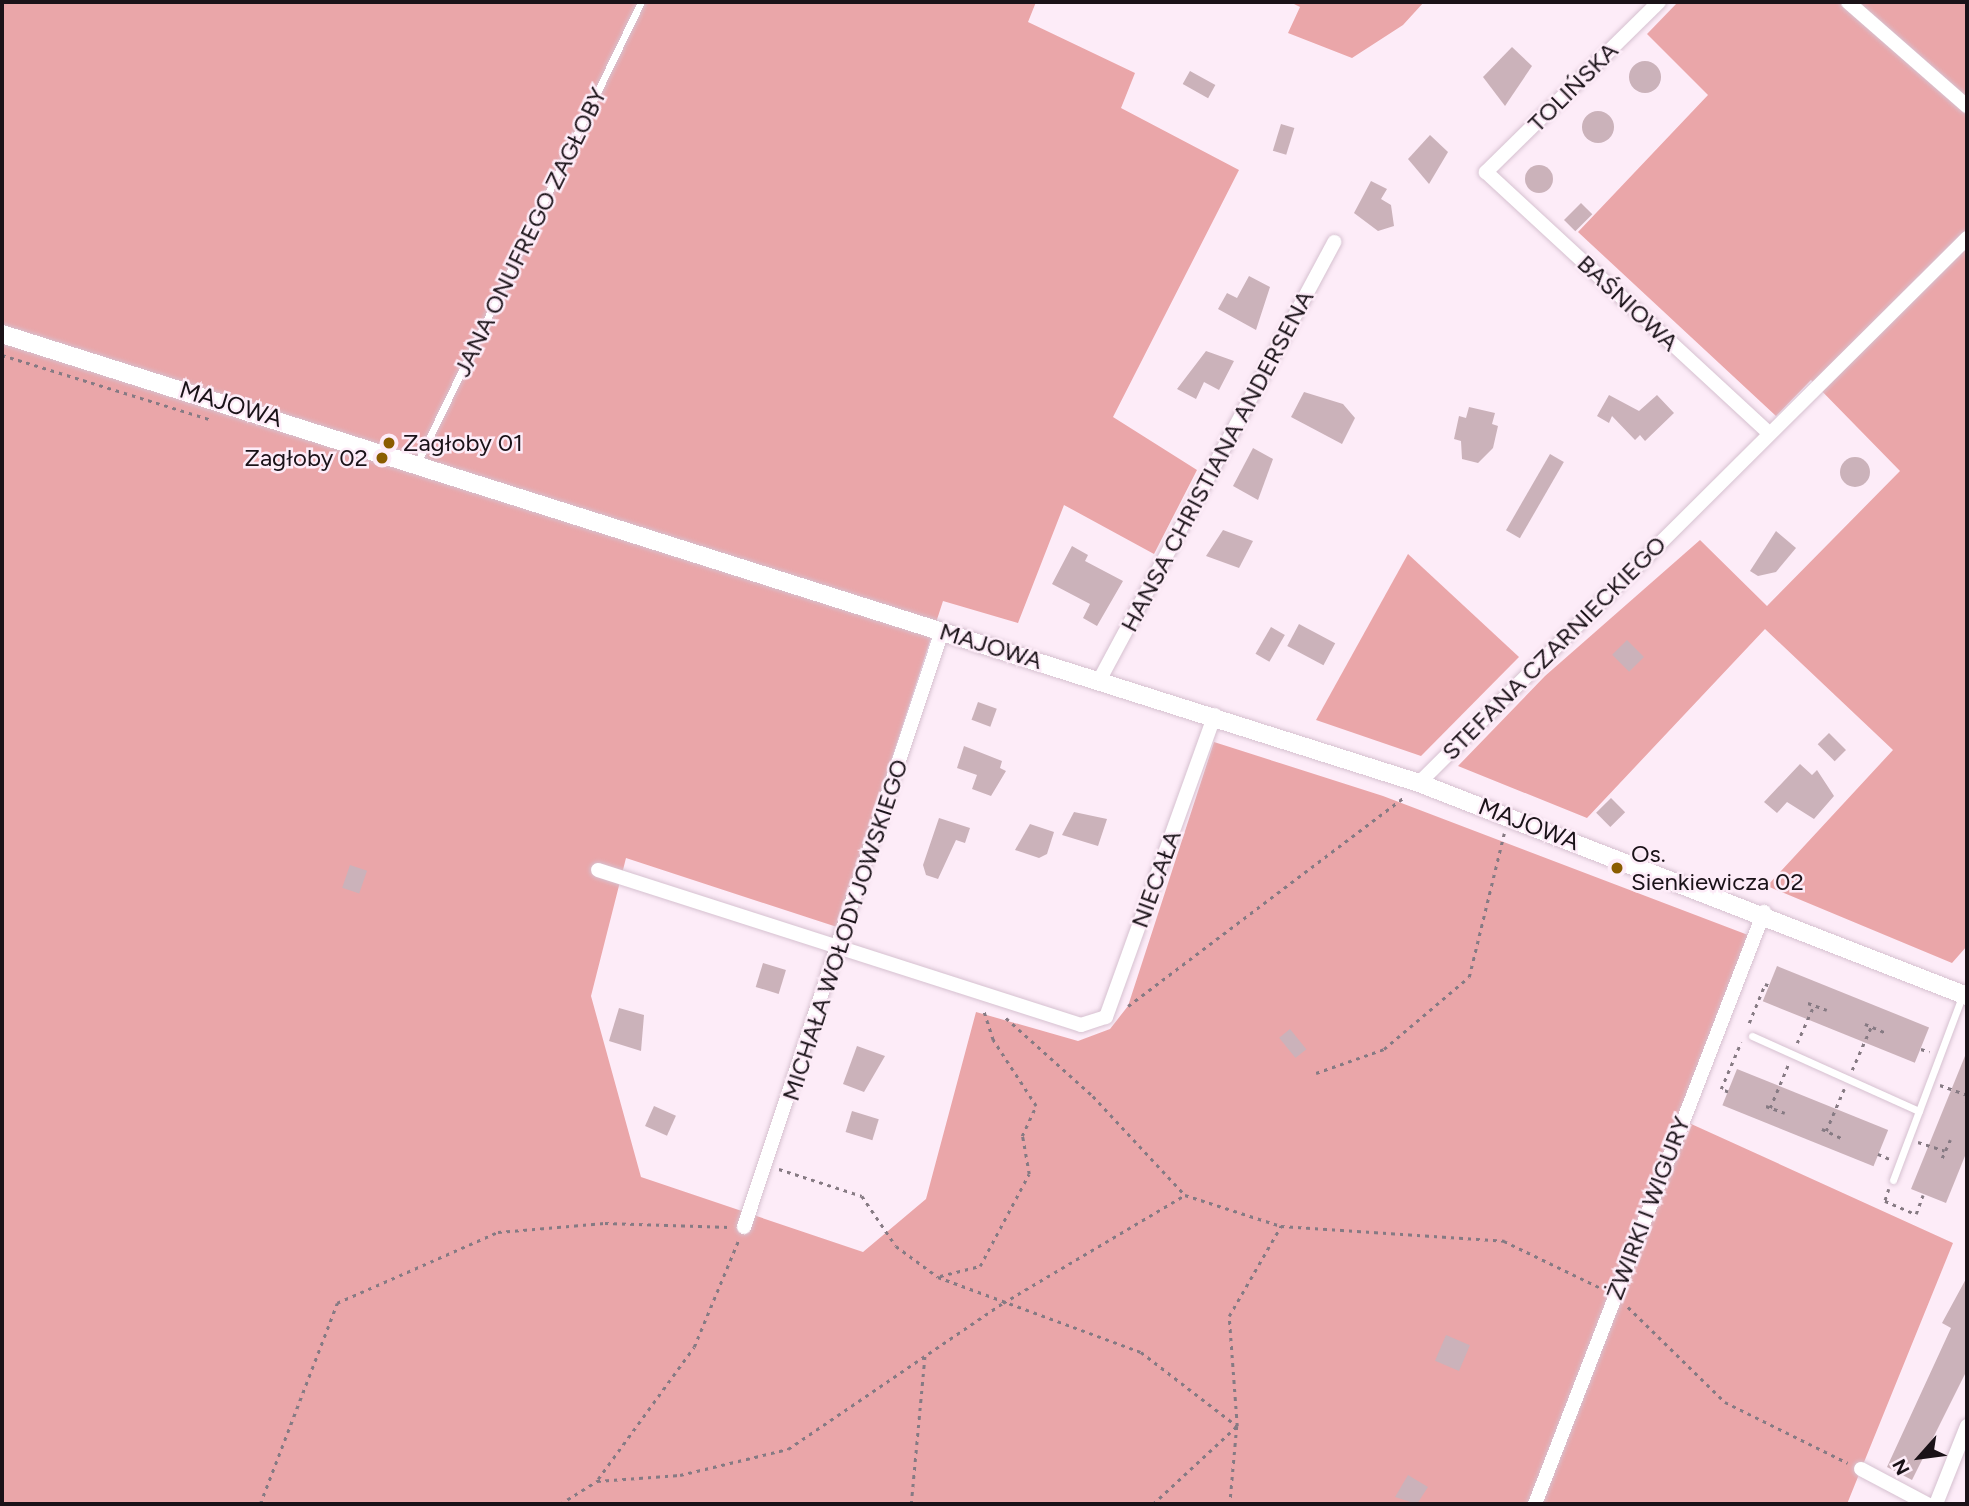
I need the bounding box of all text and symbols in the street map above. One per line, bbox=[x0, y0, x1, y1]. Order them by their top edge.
street label: TOLIŃSKA bbox=[1522, 36, 1624, 138]
street label: JANA ONUFREGO ZAGŁOBY bbox=[447, 83, 613, 381]
street label: BAŚNIOWA bbox=[1572, 249, 1684, 357]
street label: HANSA CHRISTIANA ANDERSENA bbox=[1115, 285, 1319, 637]
street label: MAJOWA bbox=[176, 375, 286, 433]
place label: Zagłoby 01 bbox=[403, 429, 523, 457]
marker: Zagłoby 01 bbox=[381, 435, 397, 451]
place label: Zagłoby 02 bbox=[245, 444, 368, 472]
marker: Zagłoby 02 bbox=[374, 450, 390, 466]
street label: STEFANA CZARNIECKIEGO bbox=[1436, 530, 1672, 766]
street label: MAJOWA bbox=[936, 617, 1046, 675]
street label: MICHAŁA WOŁODYJOWSKIEGO bbox=[776, 756, 914, 1104]
street label: MAJOWA bbox=[1474, 792, 1584, 856]
street label: NIECAŁA bbox=[1125, 826, 1187, 932]
place label: Os. Sienkiewicza 02 bbox=[1631, 840, 1804, 896]
marker: Os. Sienkiewicza 02 bbox=[1609, 860, 1625, 876]
street label: ŻWIRKI I WIGURY bbox=[1600, 1112, 1696, 1304]
north arrow bbox=[1885, 1422, 1955, 1492]
text: N bbox=[1887, 1455, 1915, 1479]

